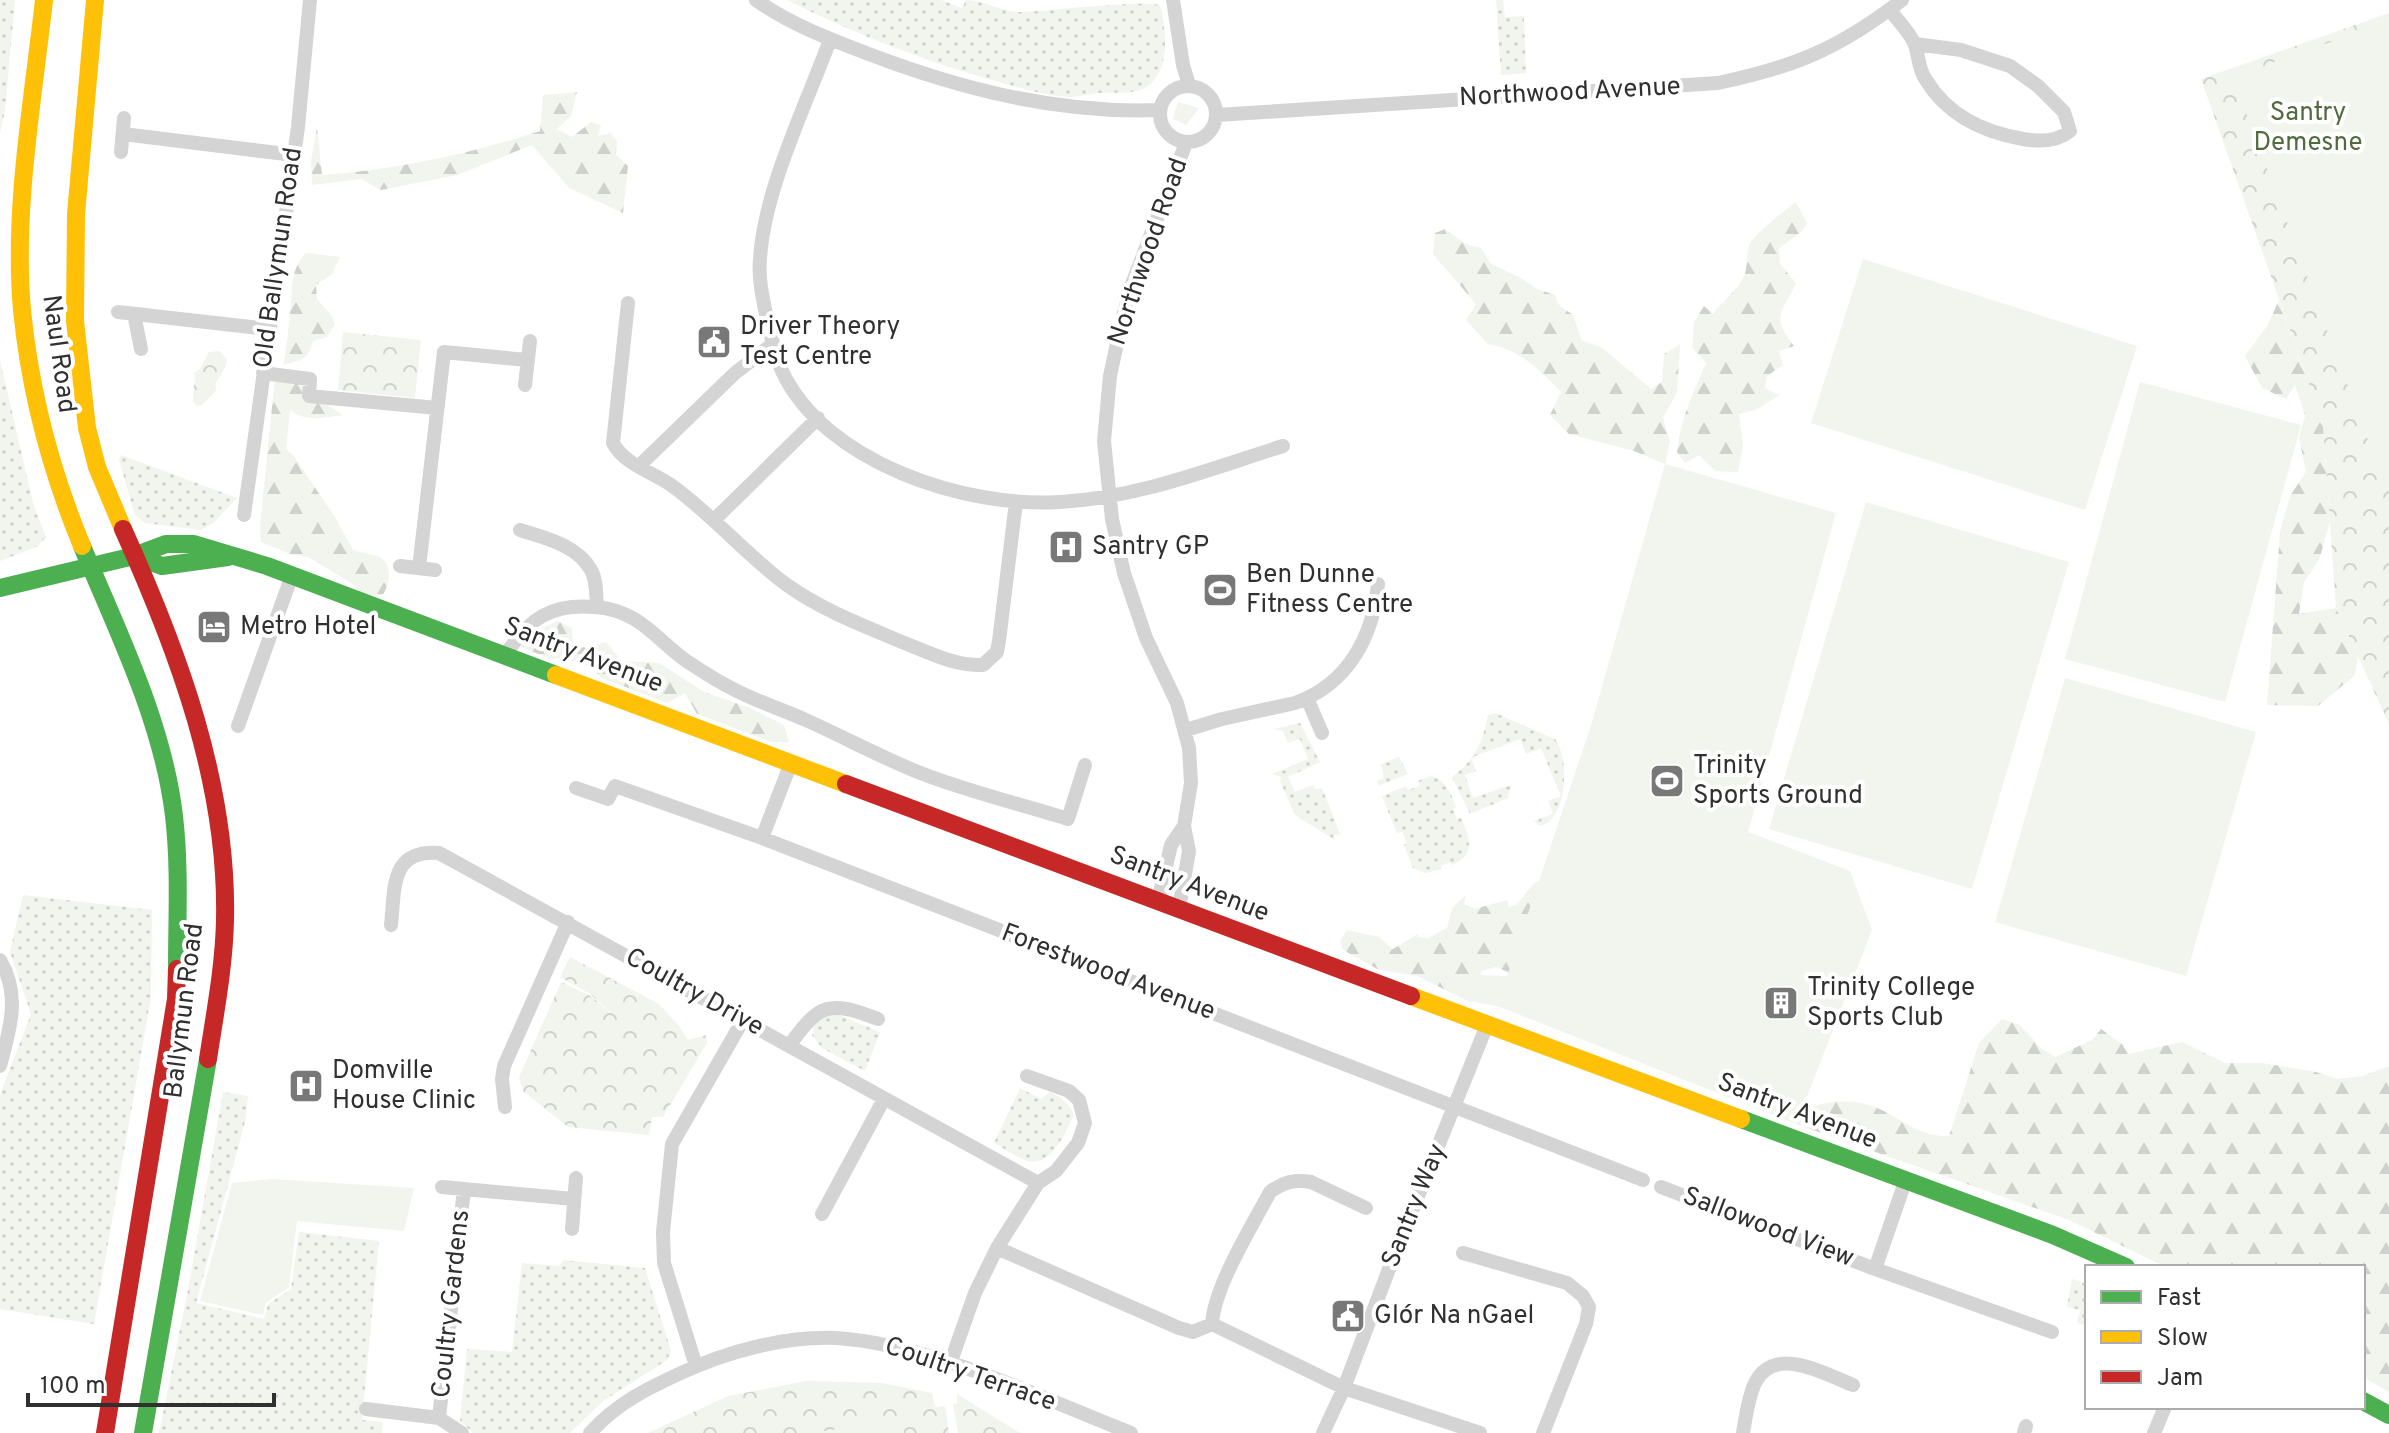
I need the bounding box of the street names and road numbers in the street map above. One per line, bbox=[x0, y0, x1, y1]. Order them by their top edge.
street label: Northwood Avenue bbox=[1458, 71, 1682, 115]
street label: Old Ballymun Road bbox=[247, 145, 311, 371]
street label: Northwood Road bbox=[1101, 154, 1197, 350]
street label: Naul Road bbox=[33, 293, 83, 415]
street label: Santry Avenue bbox=[498, 610, 668, 702]
street label: Santry Avenue bbox=[1104, 839, 1274, 931]
street label: Forestwood Avenue bbox=[997, 917, 1219, 1029]
street label: Ballymun Road bbox=[158, 921, 212, 1101]
street label: Coultry Drive bbox=[619, 941, 769, 1045]
street label: Santry Avenue bbox=[1712, 1066, 1882, 1158]
street label: Santry Way bbox=[1375, 1139, 1455, 1273]
street label: Sallowood View bbox=[1678, 1180, 1858, 1276]
street label: Coultry Gardens bbox=[426, 1208, 478, 1400]
street label: Coultry Terrace bbox=[880, 1330, 1060, 1420]

